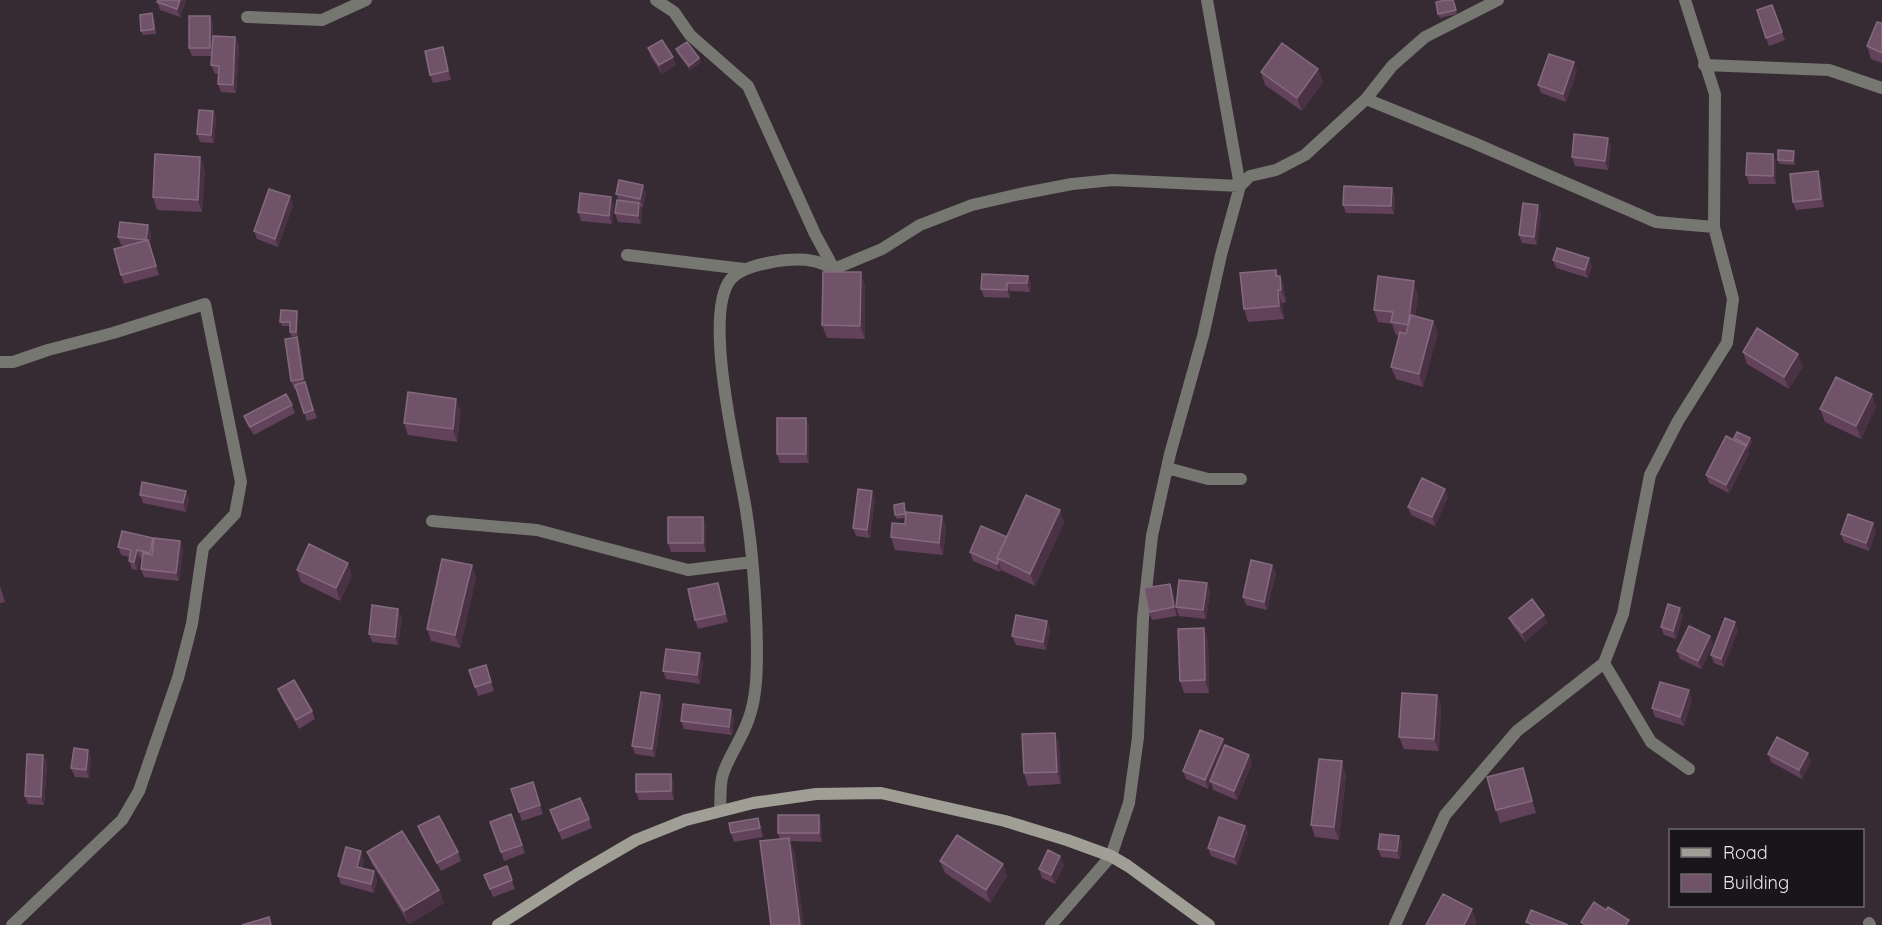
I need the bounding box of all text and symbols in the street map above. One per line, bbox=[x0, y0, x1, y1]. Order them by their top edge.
legend bbox=[1669, 829, 1864, 907]
text: Road bbox=[1723, 841, 1768, 864]
text: Building bbox=[1723, 871, 1789, 894]

